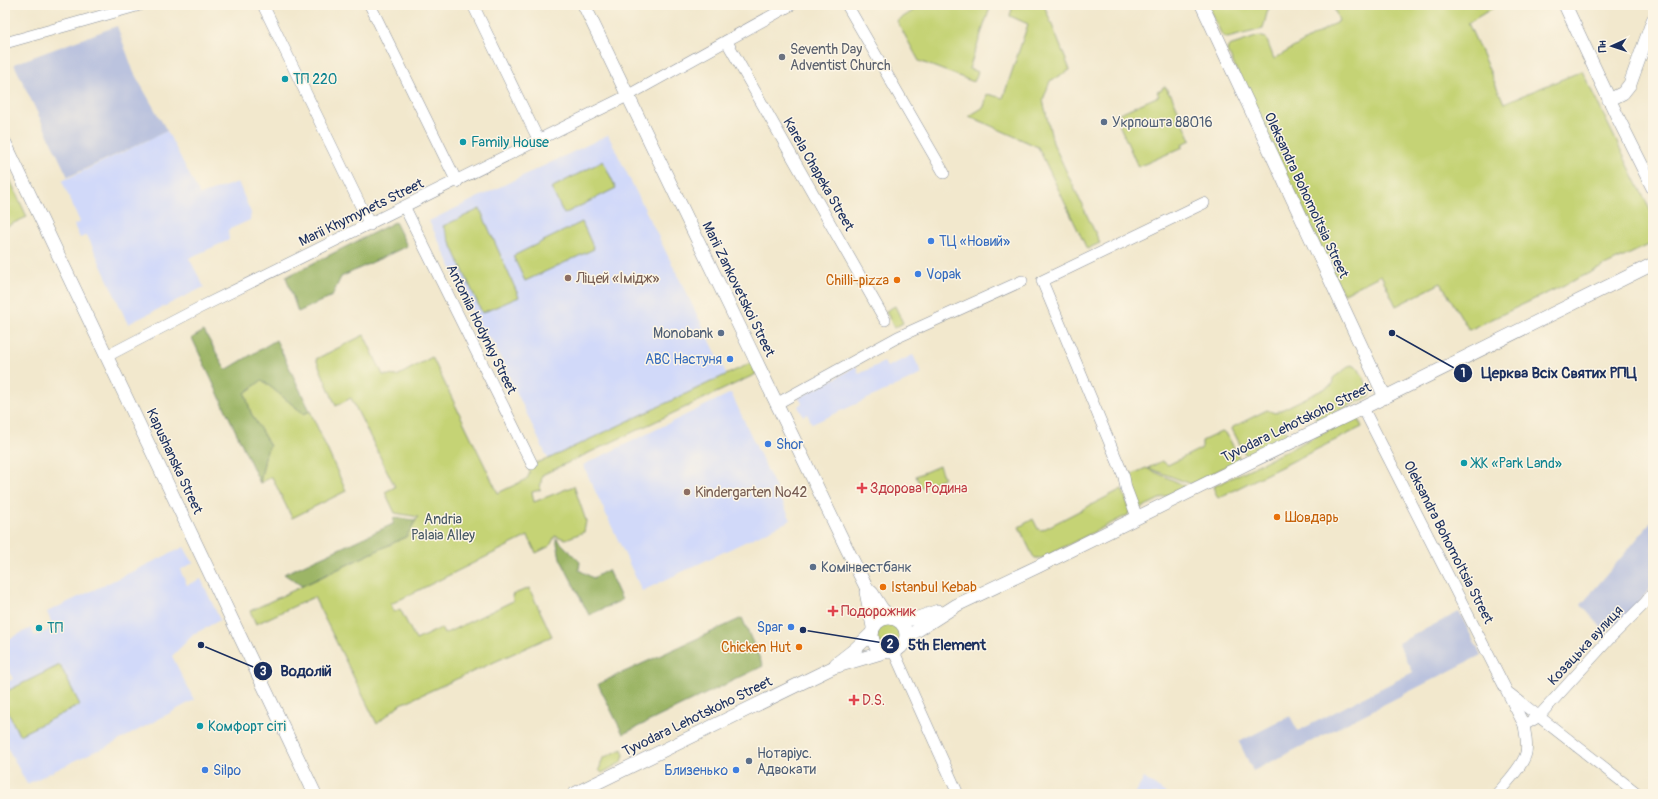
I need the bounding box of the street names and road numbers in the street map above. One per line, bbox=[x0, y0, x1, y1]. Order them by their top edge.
street label: Oleksandra Bohomoltsia Street bbox=[1261, 110, 1353, 281]
street label: Karela Chapeka Street bbox=[779, 115, 858, 234]
street label: Marii Khymynets Street bbox=[296, 175, 427, 250]
street label: Marii Zankovetskoi Street bbox=[698, 219, 779, 360]
street label: Antoniia Hodynky Street bbox=[443, 262, 521, 397]
street label: Tyvodara Lehotskoho Street bbox=[1219, 379, 1374, 466]
street label: Kapushanska Street bbox=[143, 406, 207, 517]
street label: Oleksandra Bohomoltsia Street bbox=[1400, 458, 1497, 627]
street label: Козацька вулиця bbox=[1544, 602, 1627, 689]
street label: Tyvodara Lehotskoho Street bbox=[620, 673, 775, 760]

